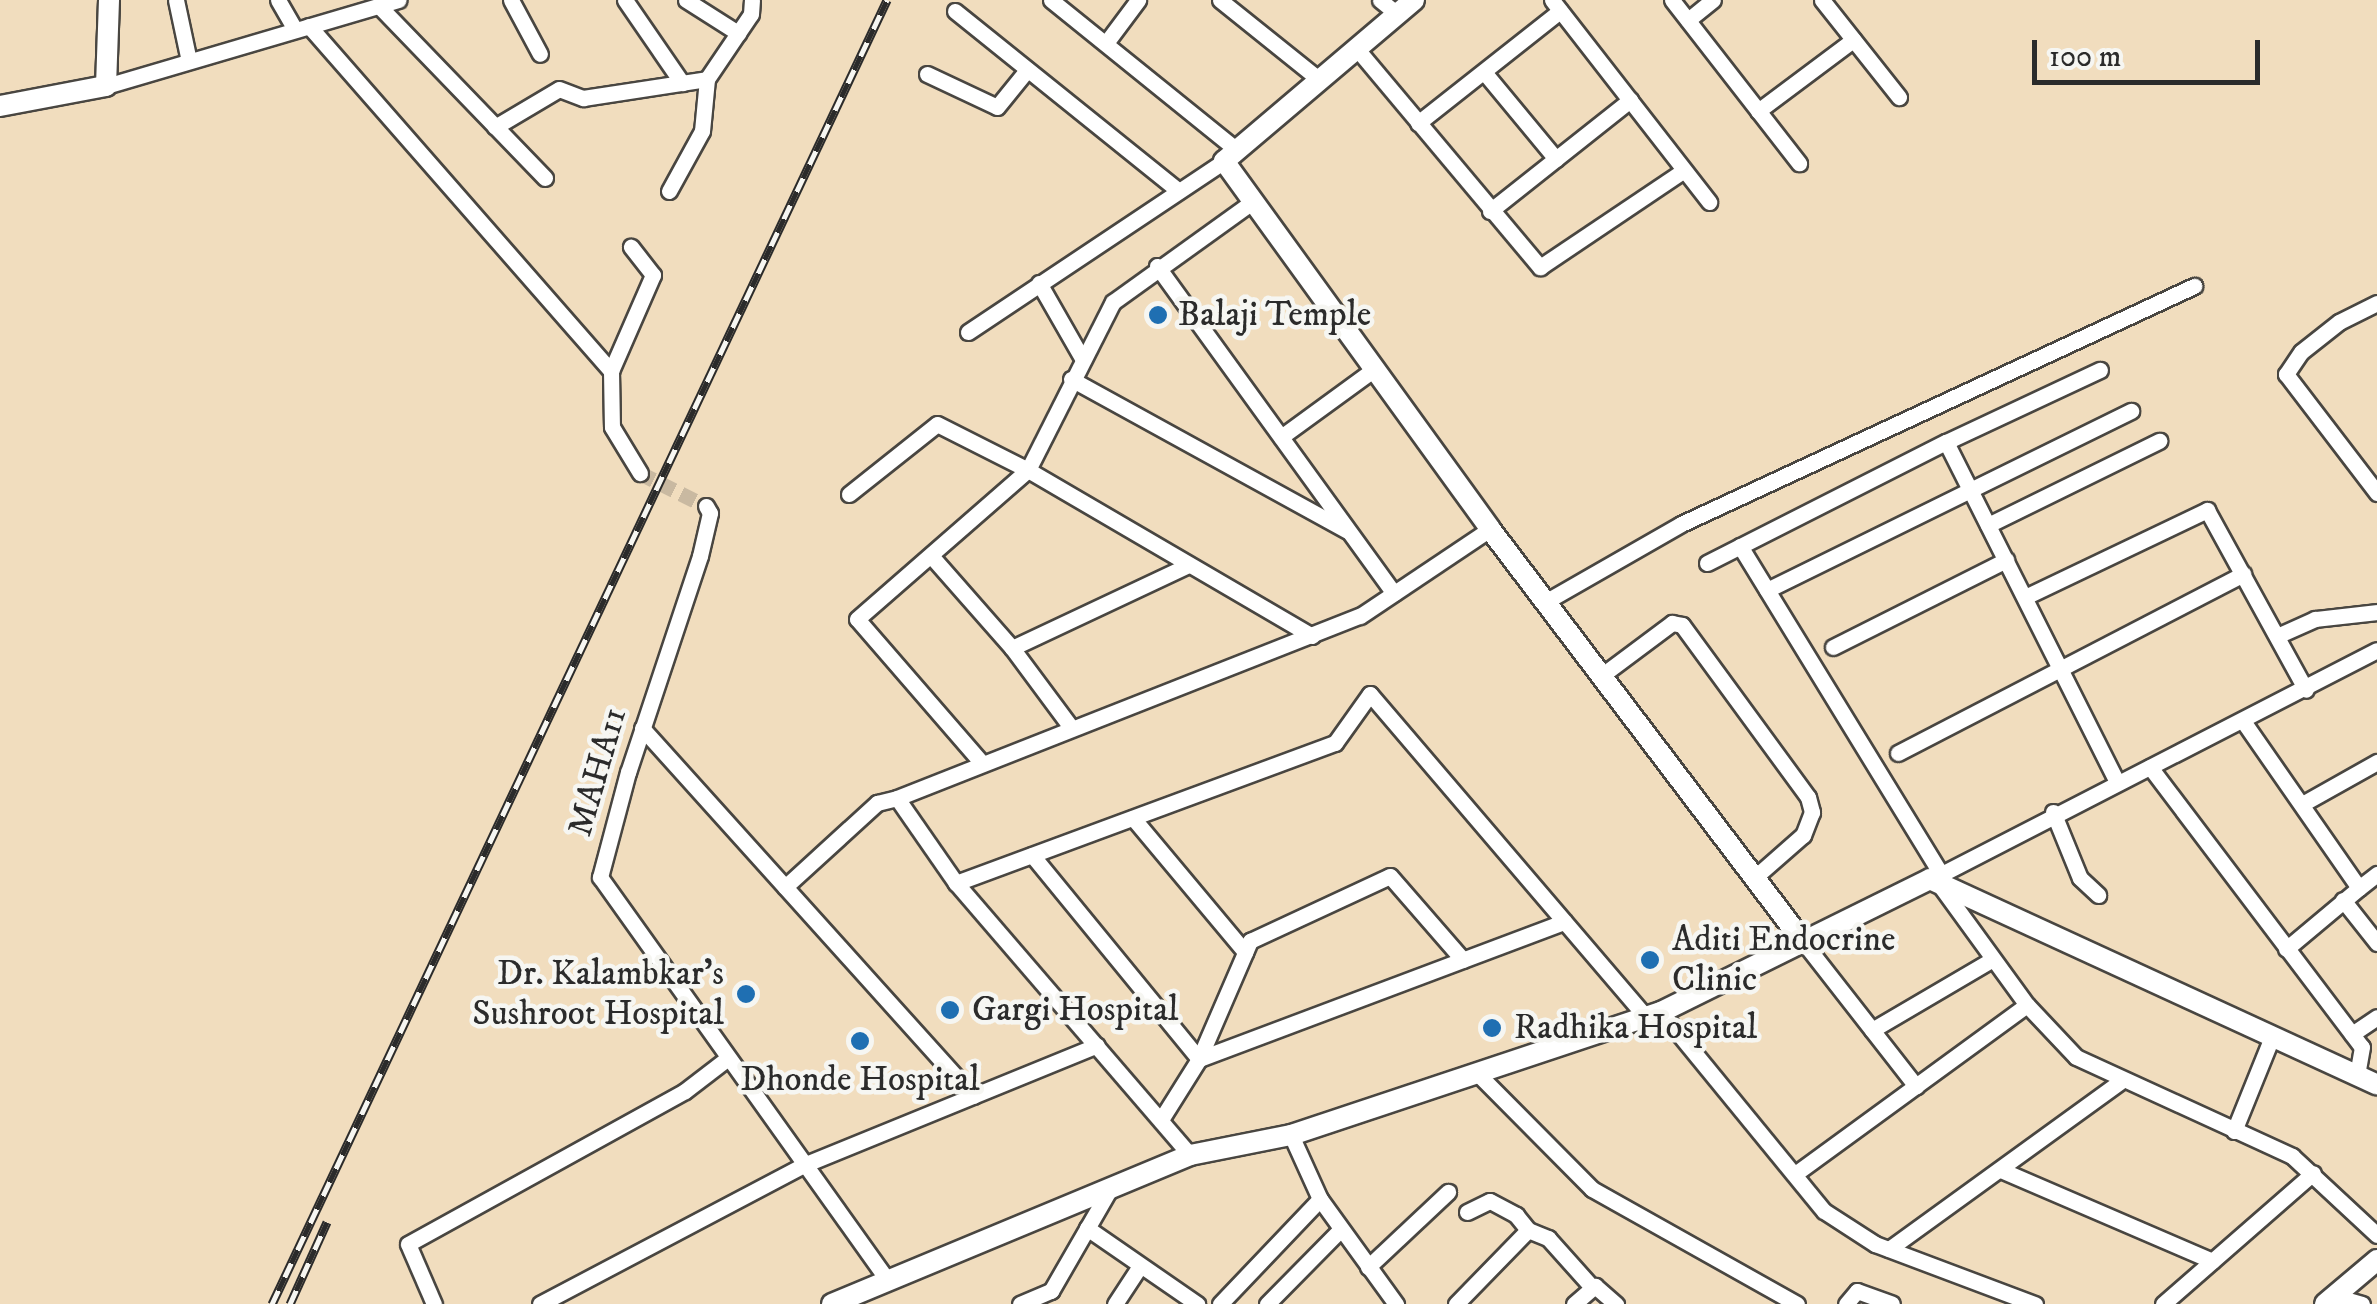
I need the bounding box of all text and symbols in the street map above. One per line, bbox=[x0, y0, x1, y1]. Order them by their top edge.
scale bar bbox=[2037, 20, 2264, 82]
text: 100 m bbox=[2049, 39, 2121, 76]
place label: Balaji Temple bbox=[1178, 294, 1371, 336]
marker: Balaji Temple bbox=[1147, 304, 1169, 326]
street label: MAHA11 bbox=[560, 703, 636, 841]
place label: Aditi Endocrine Clinic bbox=[1672, 919, 1896, 1001]
marker: Aditi Endocrine Clinic bbox=[1637, 947, 1663, 973]
place label: Dr. Kalambkar's Sushroot Hospital bbox=[472, 953, 724, 1035]
marker: Dr. Kalambkar's Sushroot Hospital bbox=[733, 981, 759, 1007]
place label: Gargi Hospital bbox=[972, 989, 1179, 1031]
marker: Gargi Hospital bbox=[937, 997, 963, 1023]
place label: Radhika Hospital bbox=[1514, 1007, 1757, 1049]
marker: Radhika Hospital bbox=[1479, 1015, 1505, 1041]
marker: Dhonde Hospital bbox=[847, 1028, 873, 1054]
place label: Dhonde Hospital bbox=[740, 1059, 980, 1101]

